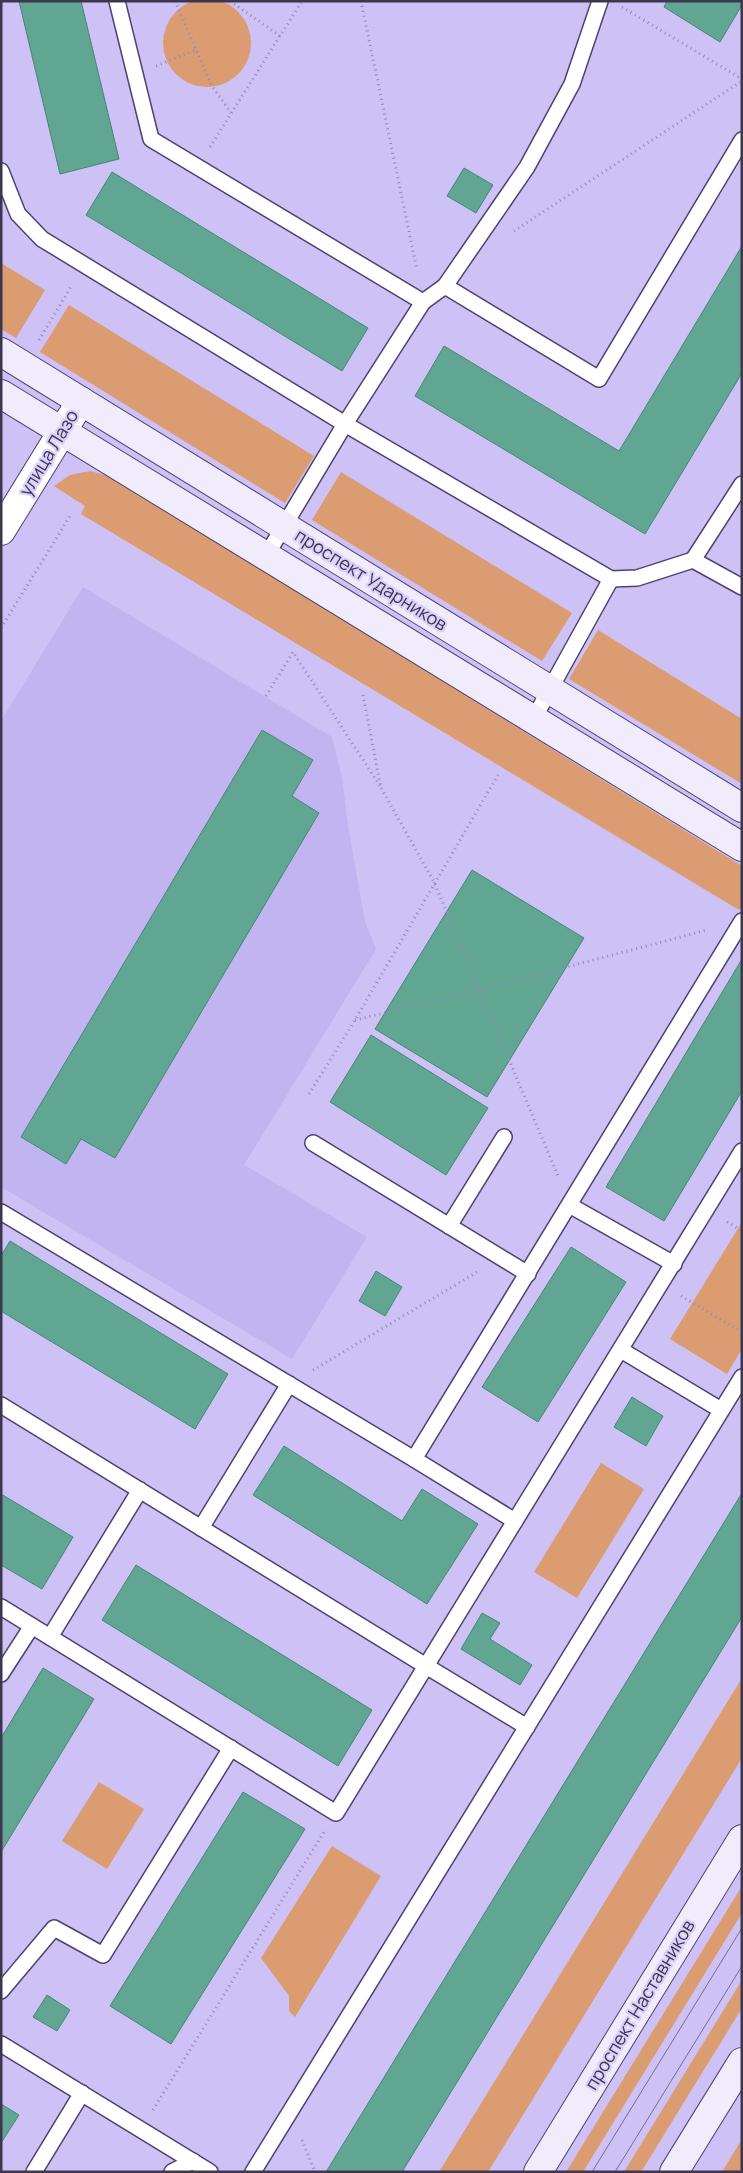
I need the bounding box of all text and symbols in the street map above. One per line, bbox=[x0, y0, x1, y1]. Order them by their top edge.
street label: улица Лазо bbox=[13, 405, 83, 500]
street label: проспект Ударников bbox=[291, 523, 452, 636]
street label: проспект Наставников bbox=[579, 1915, 700, 2094]

